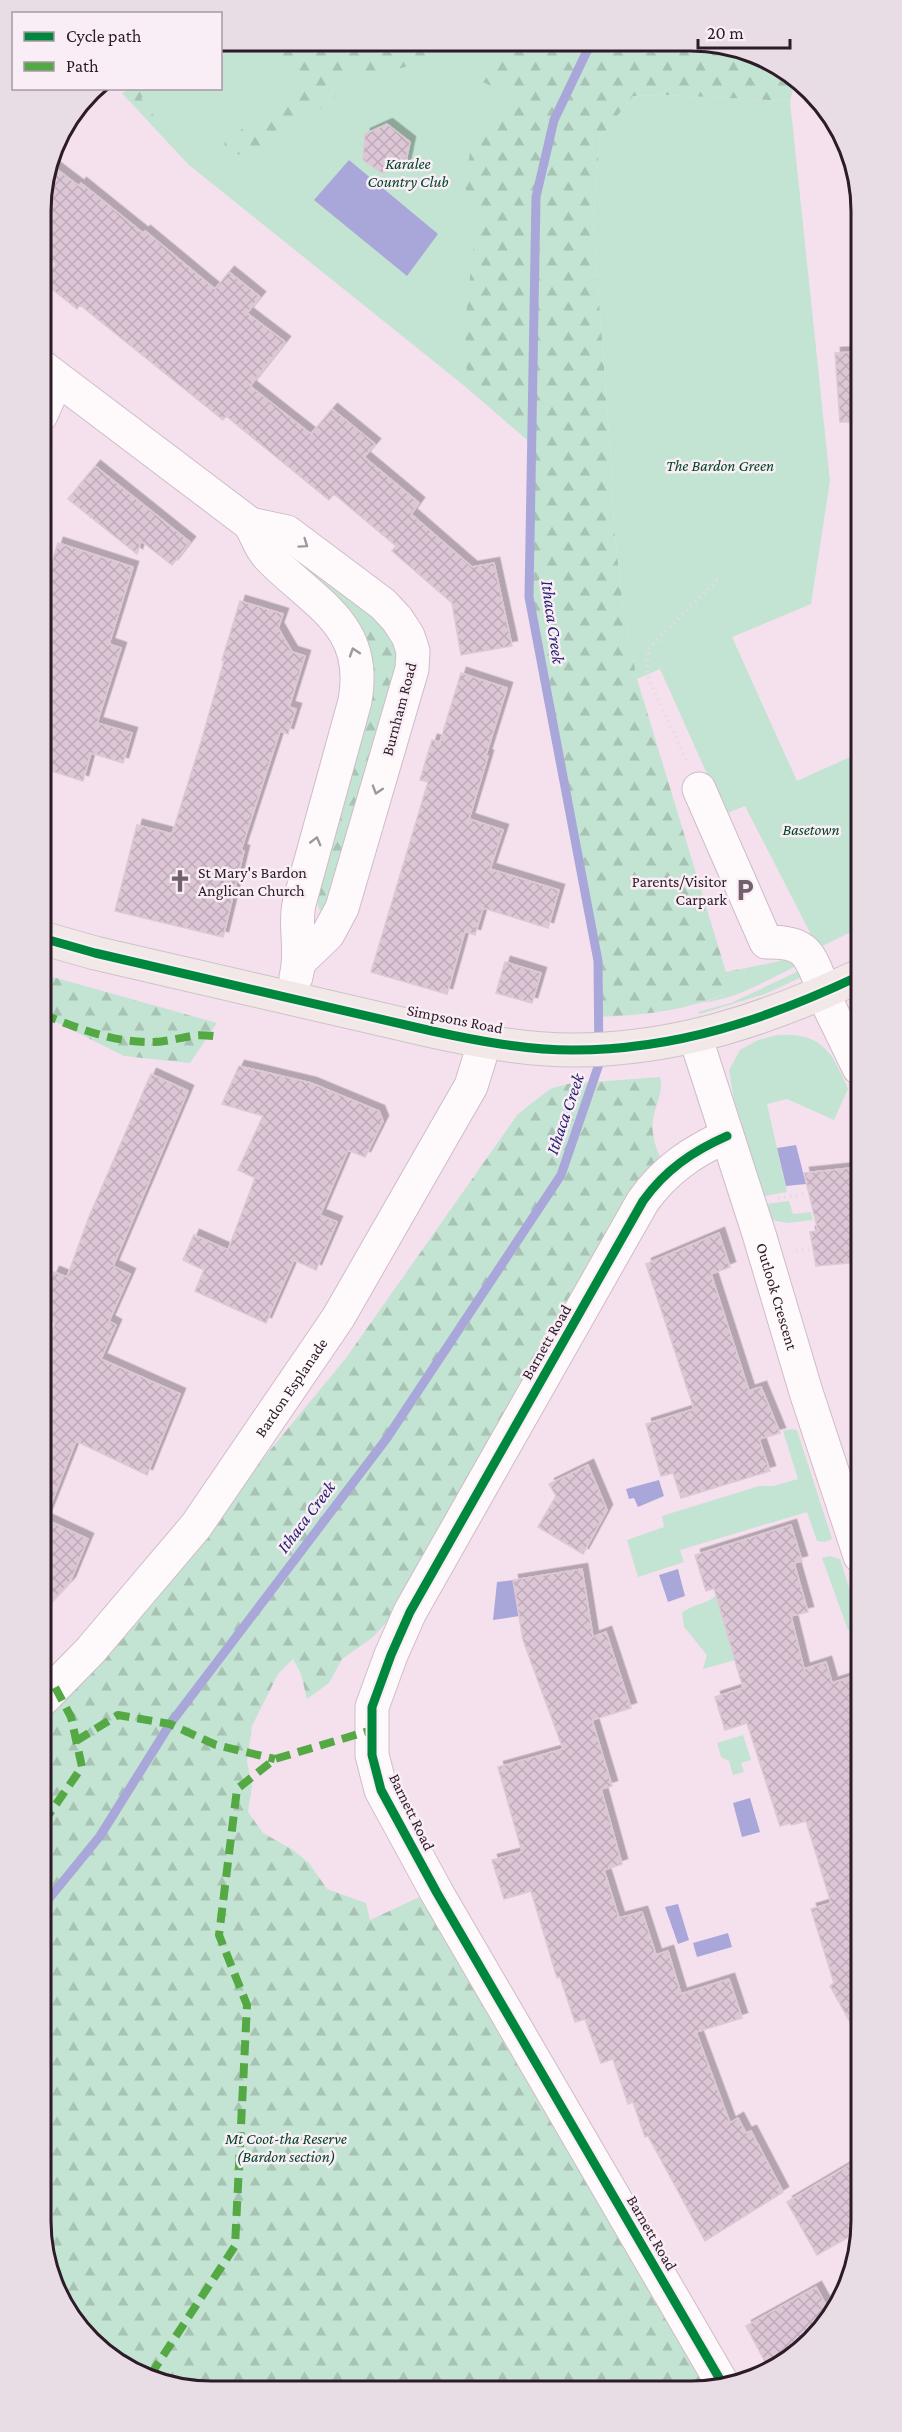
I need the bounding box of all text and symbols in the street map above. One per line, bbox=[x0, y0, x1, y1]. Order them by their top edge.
legend bbox=[12, 12, 222, 90]
scale bar bbox=[698, 12, 790, 50]
text: 20 m bbox=[707, 23, 744, 43]
text: Cycle path bbox=[66, 26, 142, 46]
text: Path bbox=[66, 56, 99, 76]
park label: Karalee Country Club bbox=[367, 155, 449, 191]
park label: The Bardon Green bbox=[666, 457, 774, 474]
one-way arrow bbox=[297, 537, 308, 548]
water label: Ithaca Creek bbox=[537, 579, 569, 666]
one-way arrow bbox=[349, 647, 361, 658]
street label: Burnham Road bbox=[378, 660, 420, 757]
one-way arrow bbox=[372, 784, 384, 795]
park label: Basetown bbox=[782, 821, 840, 838]
one-way arrow bbox=[309, 836, 321, 847]
place label: St Mary's Bardon Anglican Church bbox=[198, 864, 307, 900]
church icon: St Mary's Bardon Anglican Church bbox=[167, 868, 193, 894]
place label: Parents/Visitor Carpark bbox=[632, 873, 727, 909]
parking icon: Parents/Visitor Carpark bbox=[732, 877, 758, 903]
street label: Simpsons Road bbox=[405, 1001, 505, 1038]
water label: Ithaca Creek bbox=[542, 1070, 589, 1157]
street label: Outlook Crescent bbox=[754, 1241, 802, 1352]
street label: Barnett Road bbox=[518, 1301, 575, 1382]
street label: Bardon Esplanade bbox=[251, 1335, 330, 1440]
water label: Ithaca Creek bbox=[273, 1476, 340, 1557]
street label: Barnett Road bbox=[386, 1771, 438, 1854]
park label: Mt Coot-tha Reserve (Bardon section) bbox=[224, 2130, 347, 2166]
street label: Barnett Road bbox=[624, 2193, 681, 2274]

